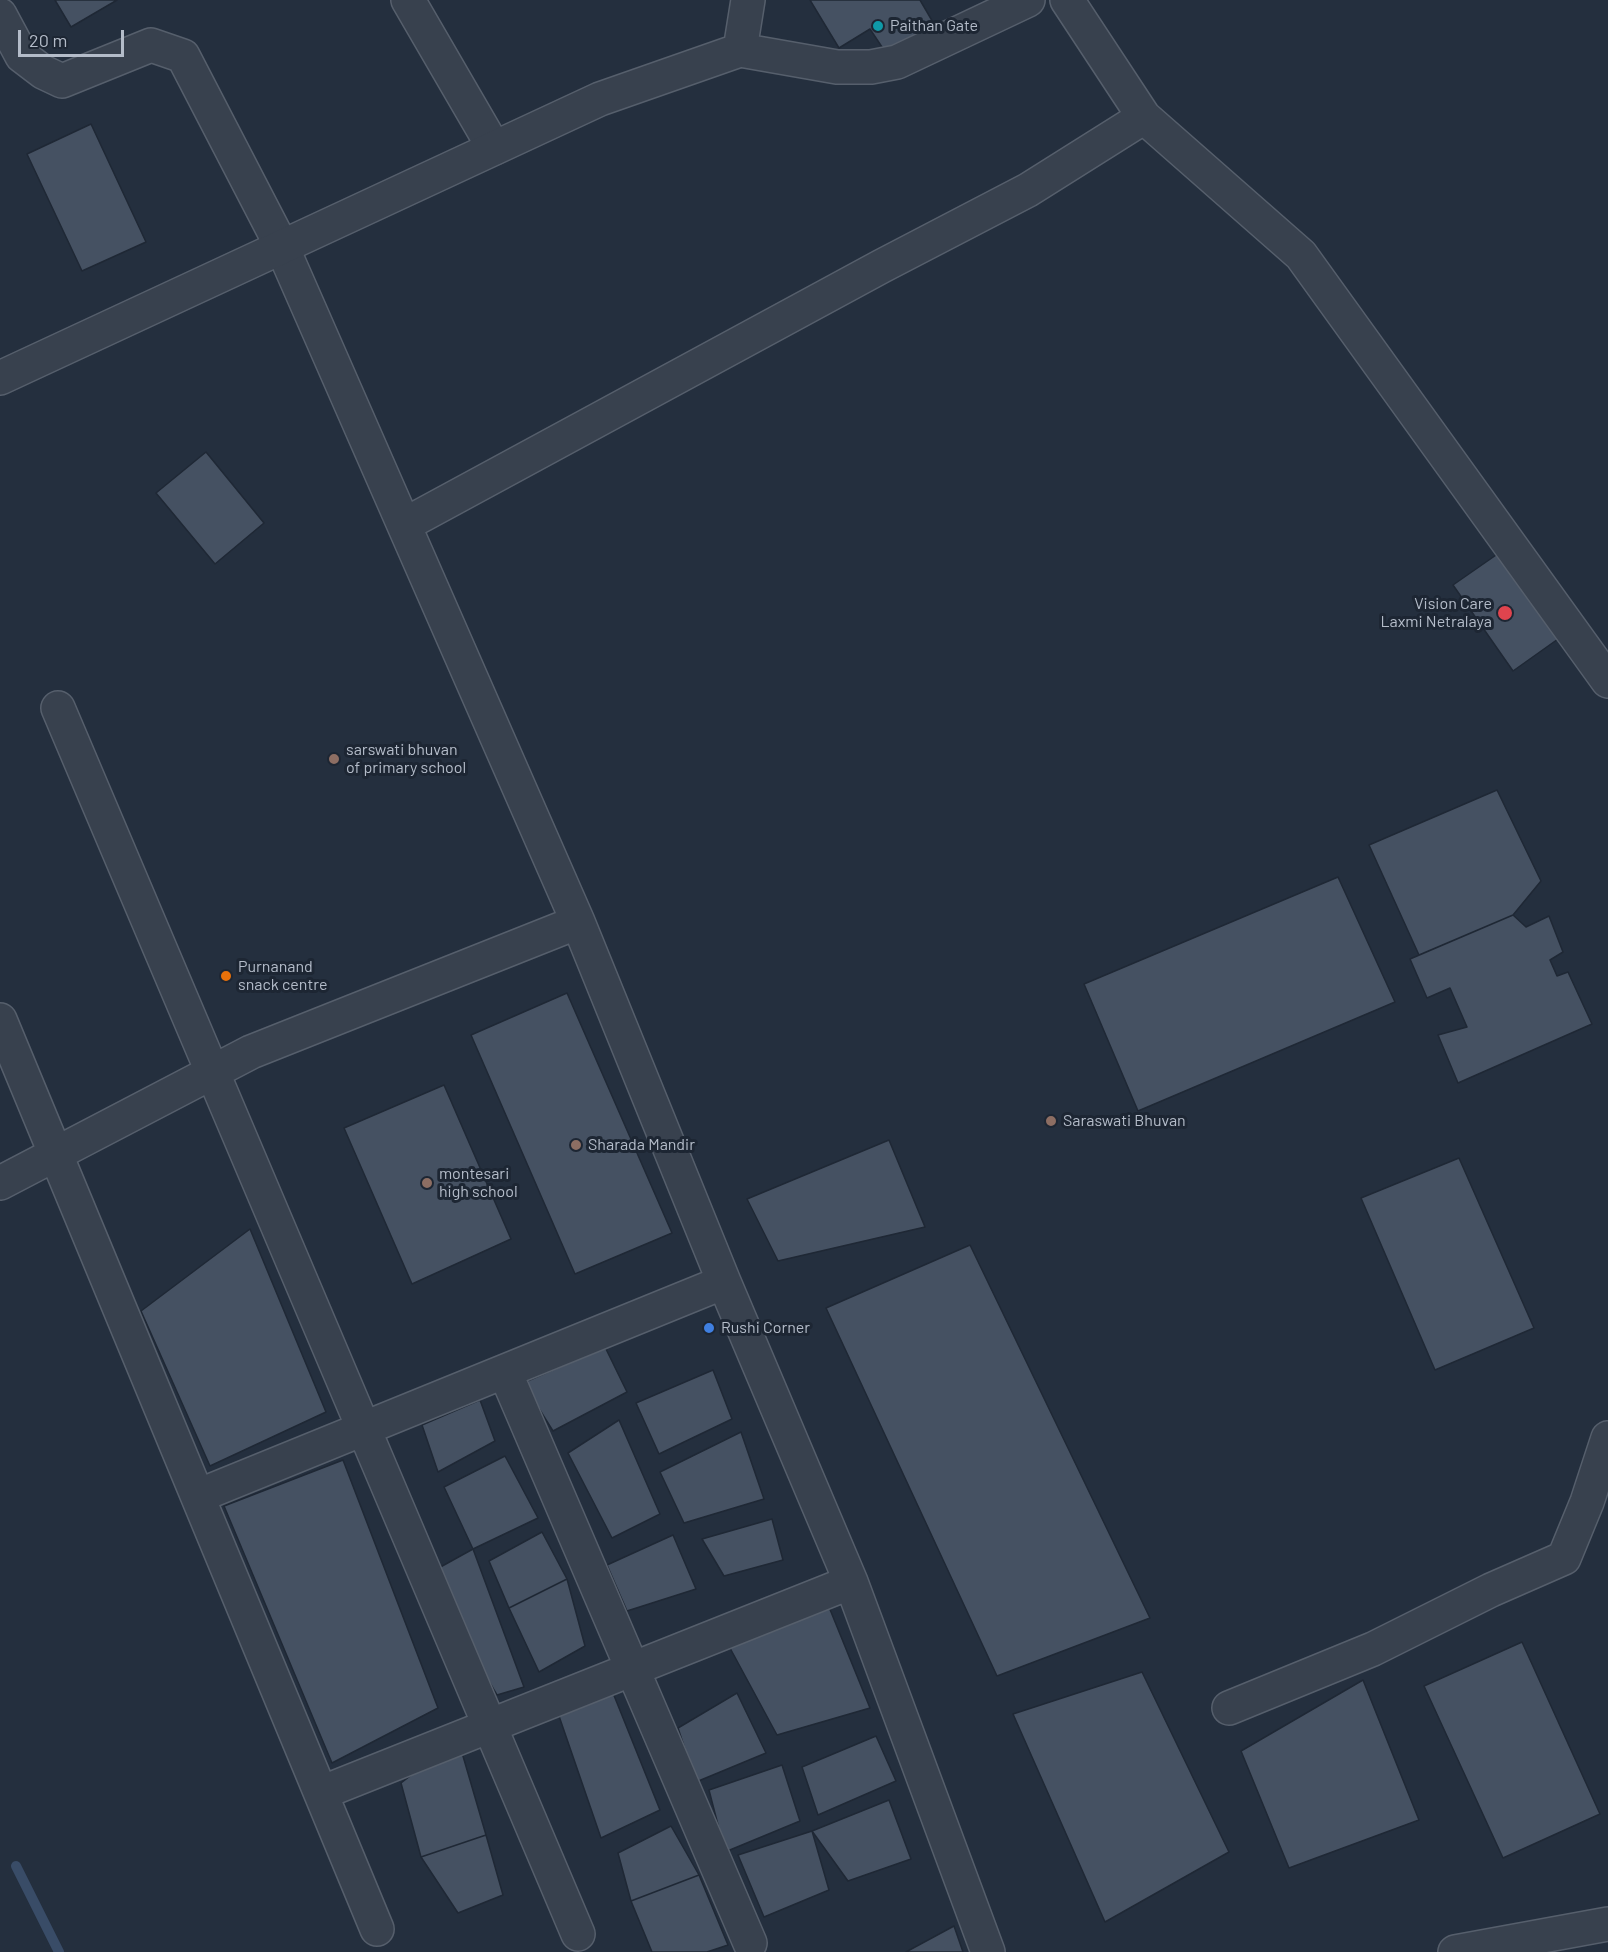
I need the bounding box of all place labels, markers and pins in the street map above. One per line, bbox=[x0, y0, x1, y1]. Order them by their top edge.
place label: Paithan Gate bbox=[890, 16, 978, 36]
marker: Paithan Gate bbox=[871, 19, 885, 33]
place label: Vision Care Laxmi Netralaya bbox=[1380, 594, 1492, 632]
marker: Vision Care Laxmi Netralaya bbox=[1496, 604, 1514, 622]
place label: sarswati bhuvan of primary school bbox=[346, 740, 466, 778]
marker: sarswati bhuvan of primary school bbox=[327, 752, 341, 766]
place label: Purnanand snack centre bbox=[238, 957, 328, 995]
marker: Purnanand snack centre bbox=[219, 969, 233, 983]
place label: Saraswati Bhuvan bbox=[1063, 1111, 1186, 1131]
marker: Saraswati Bhuvan bbox=[1044, 1114, 1058, 1128]
place label: Sharada Mandir bbox=[588, 1135, 695, 1155]
marker: Sharada Mandir bbox=[569, 1138, 583, 1152]
place label: montesari high school bbox=[439, 1164, 518, 1202]
marker: montesari high school bbox=[420, 1176, 434, 1190]
place label: Rushi Corner bbox=[721, 1318, 810, 1338]
marker: Rushi Corner bbox=[702, 1321, 716, 1335]

